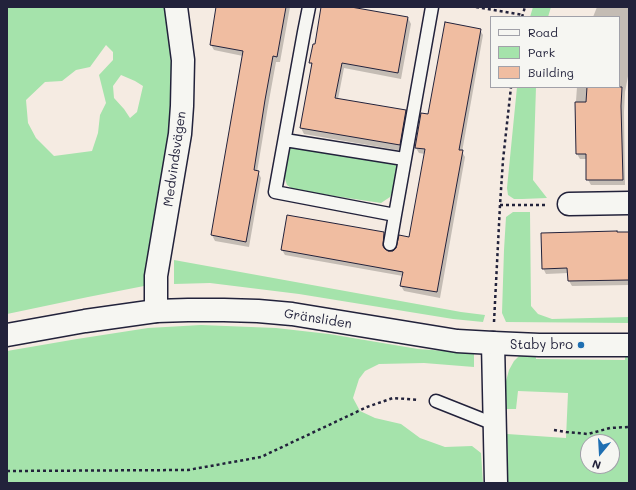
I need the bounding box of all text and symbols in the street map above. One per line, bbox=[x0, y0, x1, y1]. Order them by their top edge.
legend bbox=[490, 16, 620, 88]
text: Road bbox=[528, 24, 558, 40]
text: Park bbox=[528, 44, 555, 60]
text: Building bbox=[528, 64, 574, 80]
street label: Medvindsvägen bbox=[161, 110, 189, 208]
street label: Gränsliden bbox=[283, 306, 353, 332]
place label: Staby bro bbox=[510, 337, 573, 353]
marker: Staby bro bbox=[576, 340, 586, 350]
north arrow bbox=[580, 434, 620, 474]
text: N bbox=[590, 457, 603, 473]

